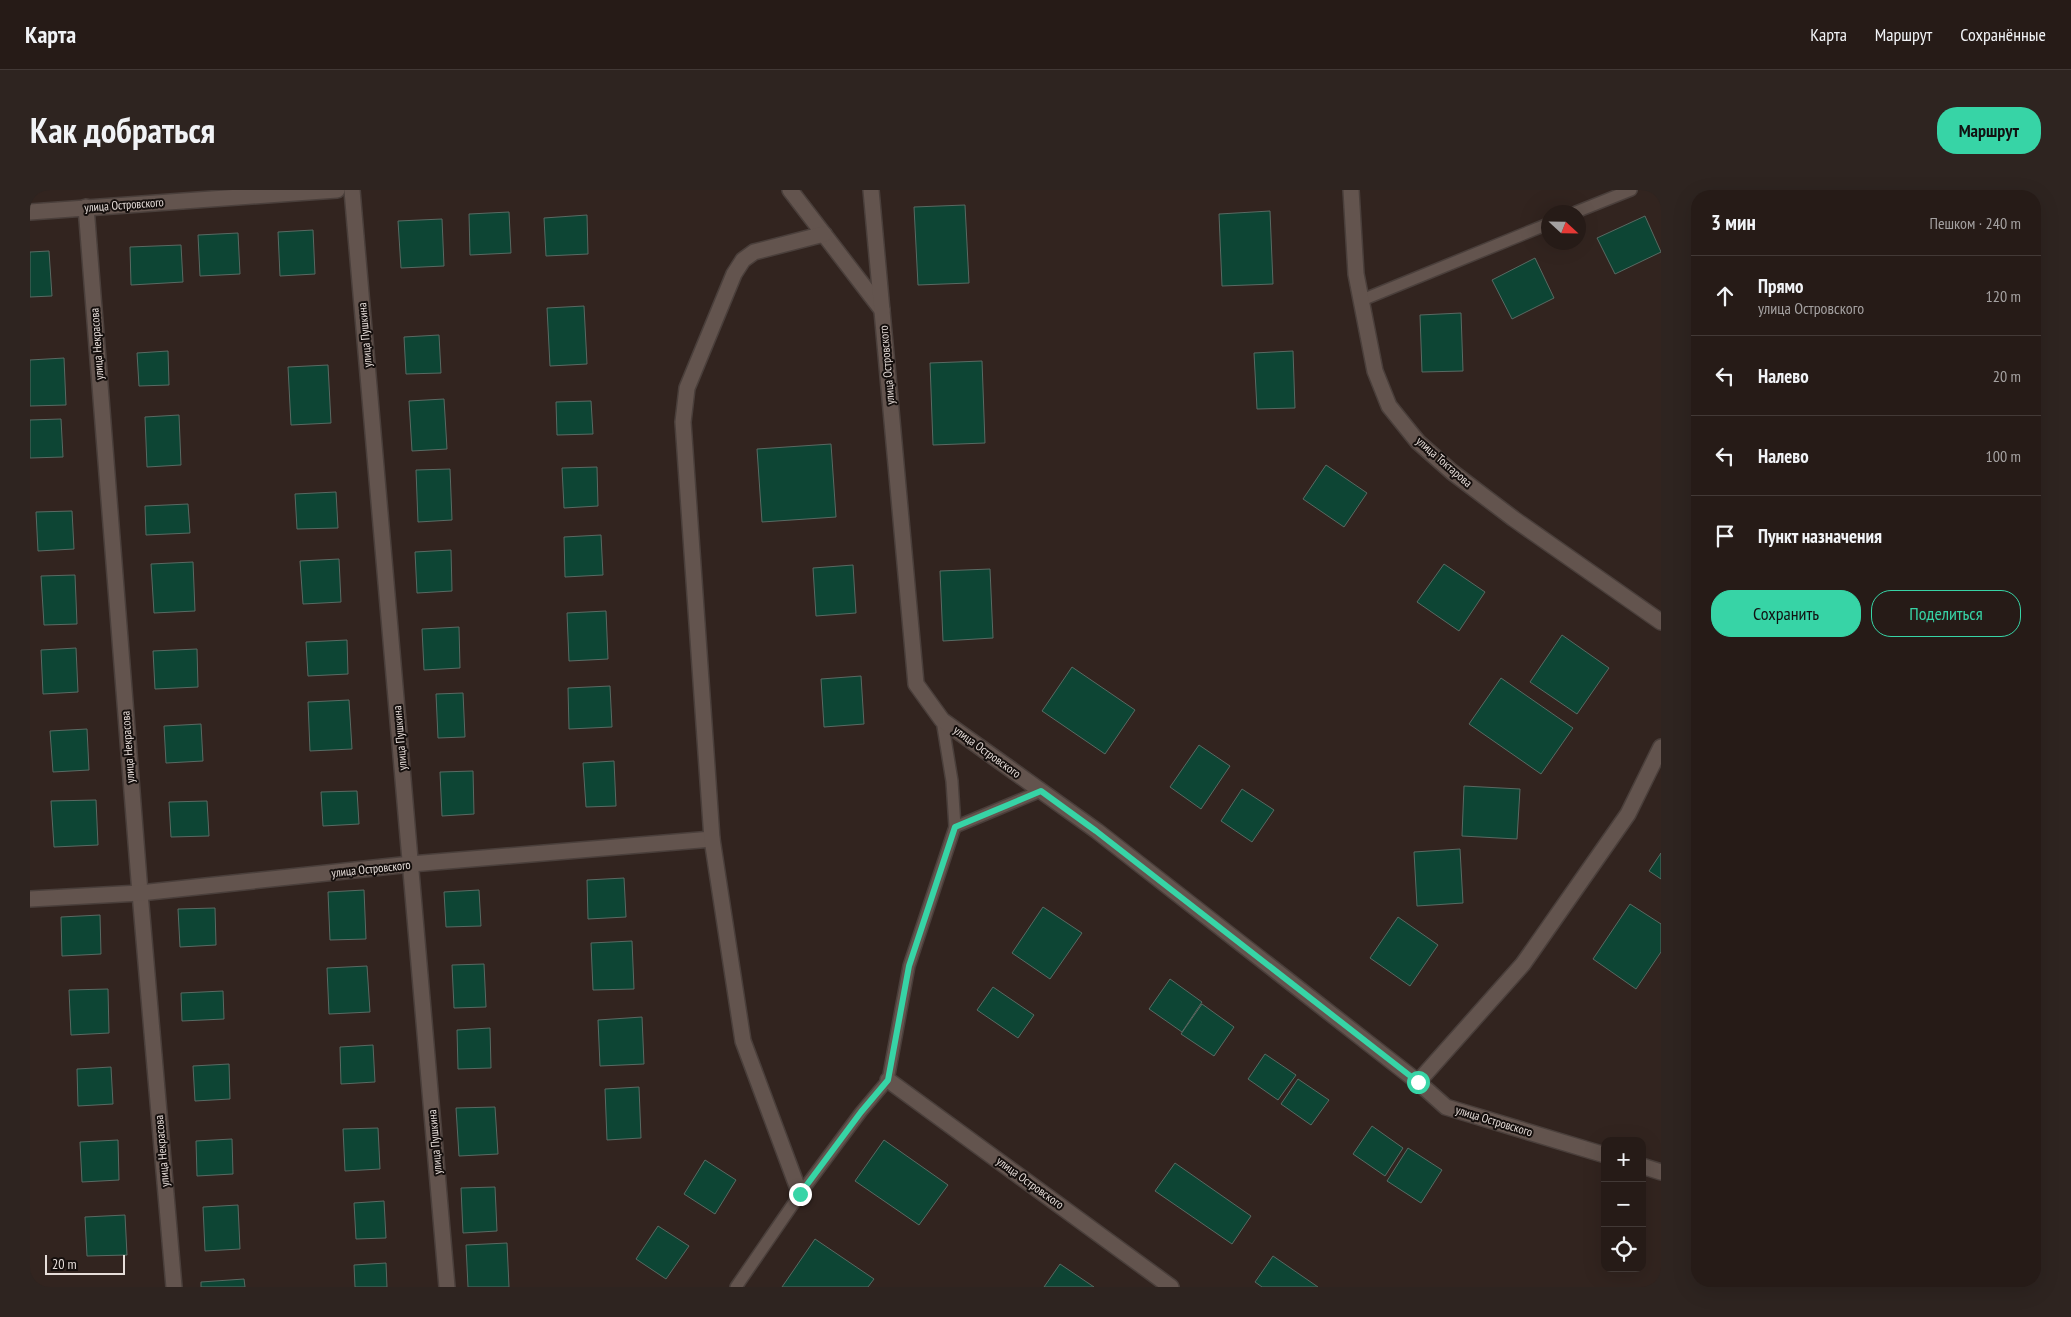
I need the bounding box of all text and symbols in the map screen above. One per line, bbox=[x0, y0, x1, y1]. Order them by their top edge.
text: Карта bbox=[25, 19, 76, 50]
text: Карта bbox=[1810, 23, 1847, 46]
text: Маршрут bbox=[1875, 23, 1932, 46]
text: Сохранённые bbox=[1960, 23, 2046, 46]
text: Как добраться bbox=[30, 107, 215, 153]
button: Маршрут bbox=[1937, 107, 2041, 154]
street label: улица Островского bbox=[84, 194, 164, 215]
north arrow bbox=[1541, 205, 1586, 250]
text: 3 мин bbox=[1711, 209, 1756, 236]
text: Пешком · 240 m bbox=[1930, 213, 2021, 233]
text: Прямо bbox=[1758, 274, 1803, 298]
icon: ahead bbox=[1711, 282, 1739, 310]
text: 120 m bbox=[1986, 286, 2021, 306]
text: улица Островского bbox=[1758, 298, 1864, 318]
street label: улица Пушкина bbox=[354, 302, 375, 368]
street label: улица Некрасова bbox=[86, 307, 106, 381]
street label: улица Островского bbox=[876, 325, 897, 405]
icon: left bbox=[1711, 362, 1739, 390]
text: Налево bbox=[1758, 364, 1809, 388]
text: 20 m bbox=[1993, 366, 2021, 386]
street label: улица Токтарова bbox=[1413, 433, 1476, 490]
icon: left bbox=[1711, 442, 1739, 470]
text: Налево bbox=[1758, 444, 1809, 468]
text: 100 m bbox=[1986, 446, 2021, 466]
icon: arrive bbox=[1711, 522, 1739, 550]
text: Пункт назначения bbox=[1758, 524, 1882, 548]
button: Сохранить bbox=[1711, 590, 1861, 637]
button: Поделиться bbox=[1871, 590, 2021, 637]
street label: улица Пушкина bbox=[389, 705, 410, 771]
street label: улица Некрасова bbox=[117, 710, 137, 784]
street label: улица Островского bbox=[951, 722, 1024, 781]
street label: улица Островского bbox=[331, 857, 411, 880]
route start bbox=[1407, 1071, 1430, 1094]
street label: улица Островского bbox=[1454, 1102, 1534, 1139]
street label: улица Пушкина bbox=[424, 1109, 445, 1175]
street label: улица Некрасова bbox=[151, 1114, 172, 1188]
map controls bbox=[1601, 1137, 1646, 1272]
button: + bbox=[1601, 1137, 1646, 1182]
street label: улица Островского bbox=[994, 1153, 1067, 1212]
button: − bbox=[1601, 1182, 1646, 1227]
route end bbox=[789, 1183, 812, 1206]
button: locate bbox=[1601, 1227, 1646, 1272]
scale bar bbox=[45, 1252, 125, 1275]
text: 20 m bbox=[52, 1255, 77, 1273]

